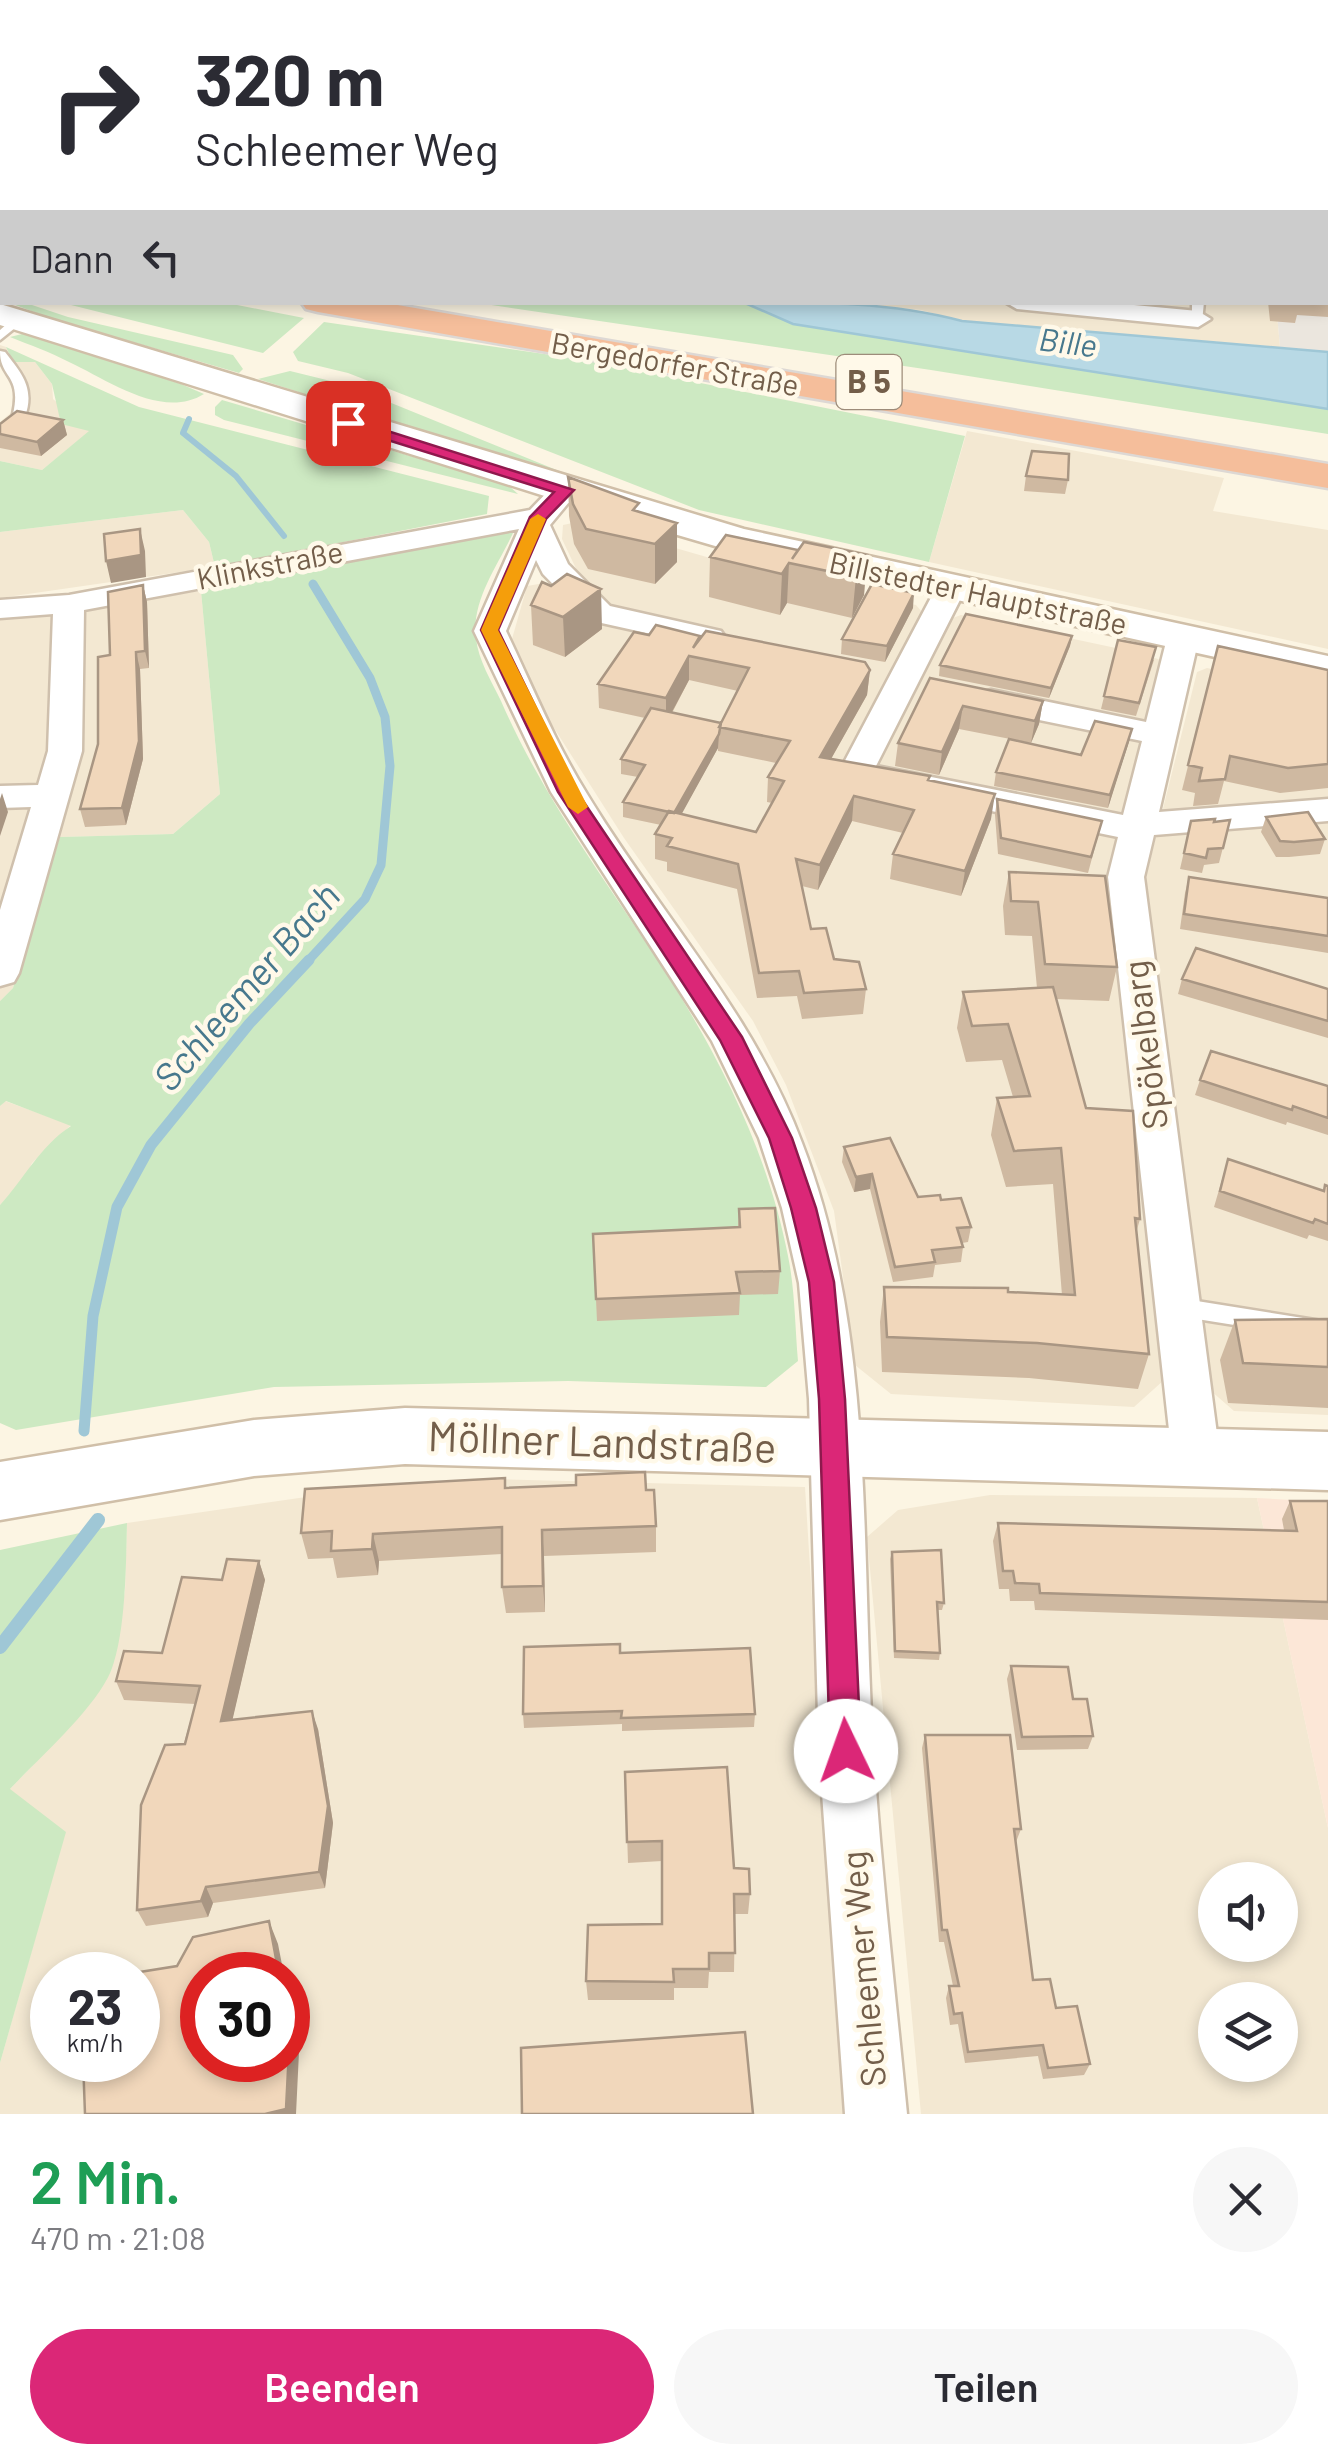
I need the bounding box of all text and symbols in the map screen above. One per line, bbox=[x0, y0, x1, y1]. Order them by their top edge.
text: 320 m bbox=[195, 36, 384, 120]
icon: right bbox=[30, 40, 160, 170]
text: Schleemer Weg bbox=[195, 121, 499, 175]
icon: left bbox=[134, 230, 189, 285]
text: Dann bbox=[30, 235, 114, 281]
water label: Bille bbox=[1037, 319, 1099, 363]
street label: Bergedorfer Straße bbox=[549, 324, 802, 403]
road number: B 5 bbox=[836, 355, 902, 409]
pin bbox=[306, 381, 391, 466]
icon: arrive bbox=[321, 396, 376, 451]
street label: Klinkstraße bbox=[193, 532, 346, 596]
street label: Billstedter Hauptstraße bbox=[826, 543, 1131, 641]
water label: Schleemer Bach bbox=[143, 872, 348, 1099]
street label: Spökelbarg bbox=[1113, 958, 1175, 1132]
street label: Möllner Landstraße bbox=[427, 1409, 777, 1471]
position arrow bbox=[794, 1699, 898, 1803]
street label: Schleemer Weg bbox=[831, 1850, 893, 2089]
map controls bbox=[1198, 1862, 1298, 2082]
button: sound bbox=[1198, 1862, 1298, 1962]
speed limit sign: 30 bbox=[180, 1952, 310, 2082]
text: 23 bbox=[68, 1975, 122, 2035]
button: layers bbox=[1198, 1982, 1298, 2082]
text: km/h bbox=[67, 2027, 123, 2057]
text: 2 Min. bbox=[30, 2144, 182, 2216]
button: close bbox=[1193, 2147, 1298, 2252]
text: 470 m · 21:08 bbox=[30, 2218, 206, 2256]
button: Beenden bbox=[30, 2329, 654, 2444]
button: Teilen bbox=[674, 2329, 1298, 2444]

